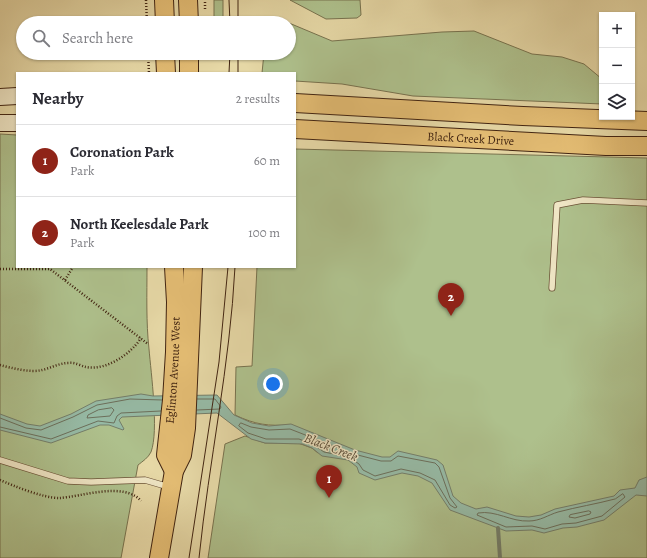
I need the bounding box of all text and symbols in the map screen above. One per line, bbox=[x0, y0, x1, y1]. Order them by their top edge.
map controls bbox=[599, 12, 635, 120]
button: + bbox=[599, 12, 635, 48]
search box bbox=[16, 16, 296, 60]
icon: search bbox=[30, 27, 52, 49]
text: Search here bbox=[62, 28, 133, 48]
button: − bbox=[599, 48, 635, 84]
button: layers bbox=[599, 84, 635, 120]
text: Nearby bbox=[32, 87, 83, 110]
text: 2 results bbox=[236, 90, 280, 107]
street label: Black Creek Drive bbox=[427, 128, 515, 149]
text: Coronation Park bbox=[70, 142, 174, 162]
text: 1 bbox=[43, 152, 47, 169]
text: 60 m bbox=[254, 152, 280, 169]
text: Park bbox=[70, 162, 94, 179]
text: North Keelesdale Park bbox=[70, 214, 209, 234]
text: 2 bbox=[42, 224, 48, 241]
text: 100 m bbox=[248, 224, 280, 241]
text: Park bbox=[70, 234, 94, 251]
pin: 2 bbox=[438, 283, 464, 316]
street label: Eglinton Avenue West bbox=[161, 317, 184, 425]
your location bbox=[263, 374, 283, 394]
water label: Black Creek bbox=[302, 429, 360, 465]
pin: 1 bbox=[316, 465, 342, 498]

